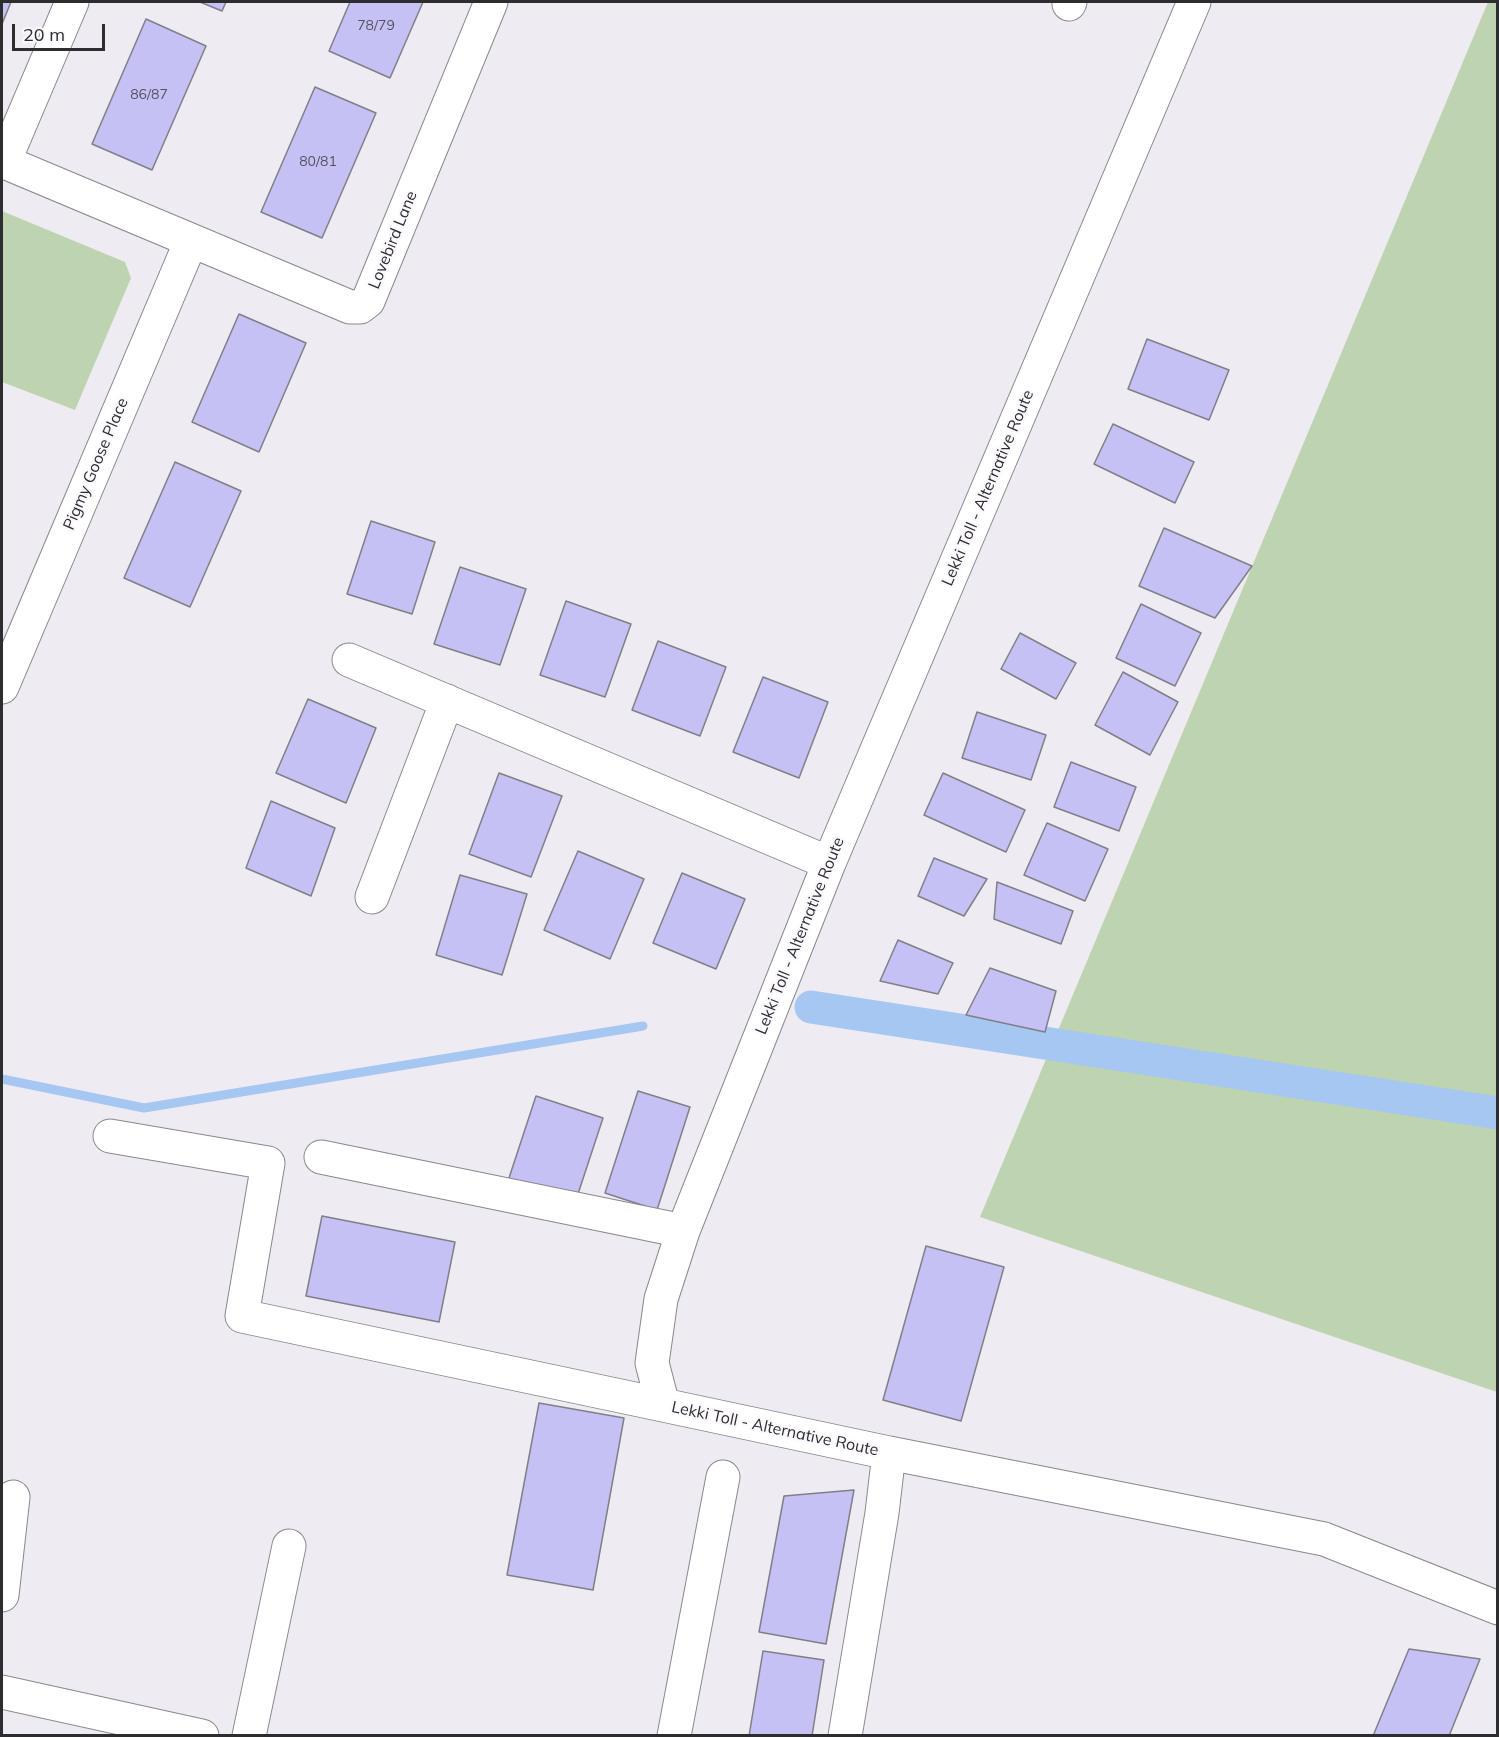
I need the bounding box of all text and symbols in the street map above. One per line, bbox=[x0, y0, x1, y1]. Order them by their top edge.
scale bar bbox=[15, 12, 108, 50]
house number: 78/79 bbox=[357, 18, 395, 34]
text: 20 m bbox=[23, 23, 65, 46]
house number: 86/87 bbox=[130, 87, 168, 103]
house number: 80/81 bbox=[299, 154, 337, 170]
street label: Lovebird Lane bbox=[365, 188, 421, 292]
street label: Lekki Toll - Alternative Route bbox=[938, 387, 1038, 589]
street label: Pigmy Goose Place bbox=[60, 395, 132, 533]
street label: Lekki Toll - Alternative Route bbox=[752, 835, 848, 1037]
street label: Lekki Toll - Alternative Route bbox=[670, 1398, 880, 1460]

